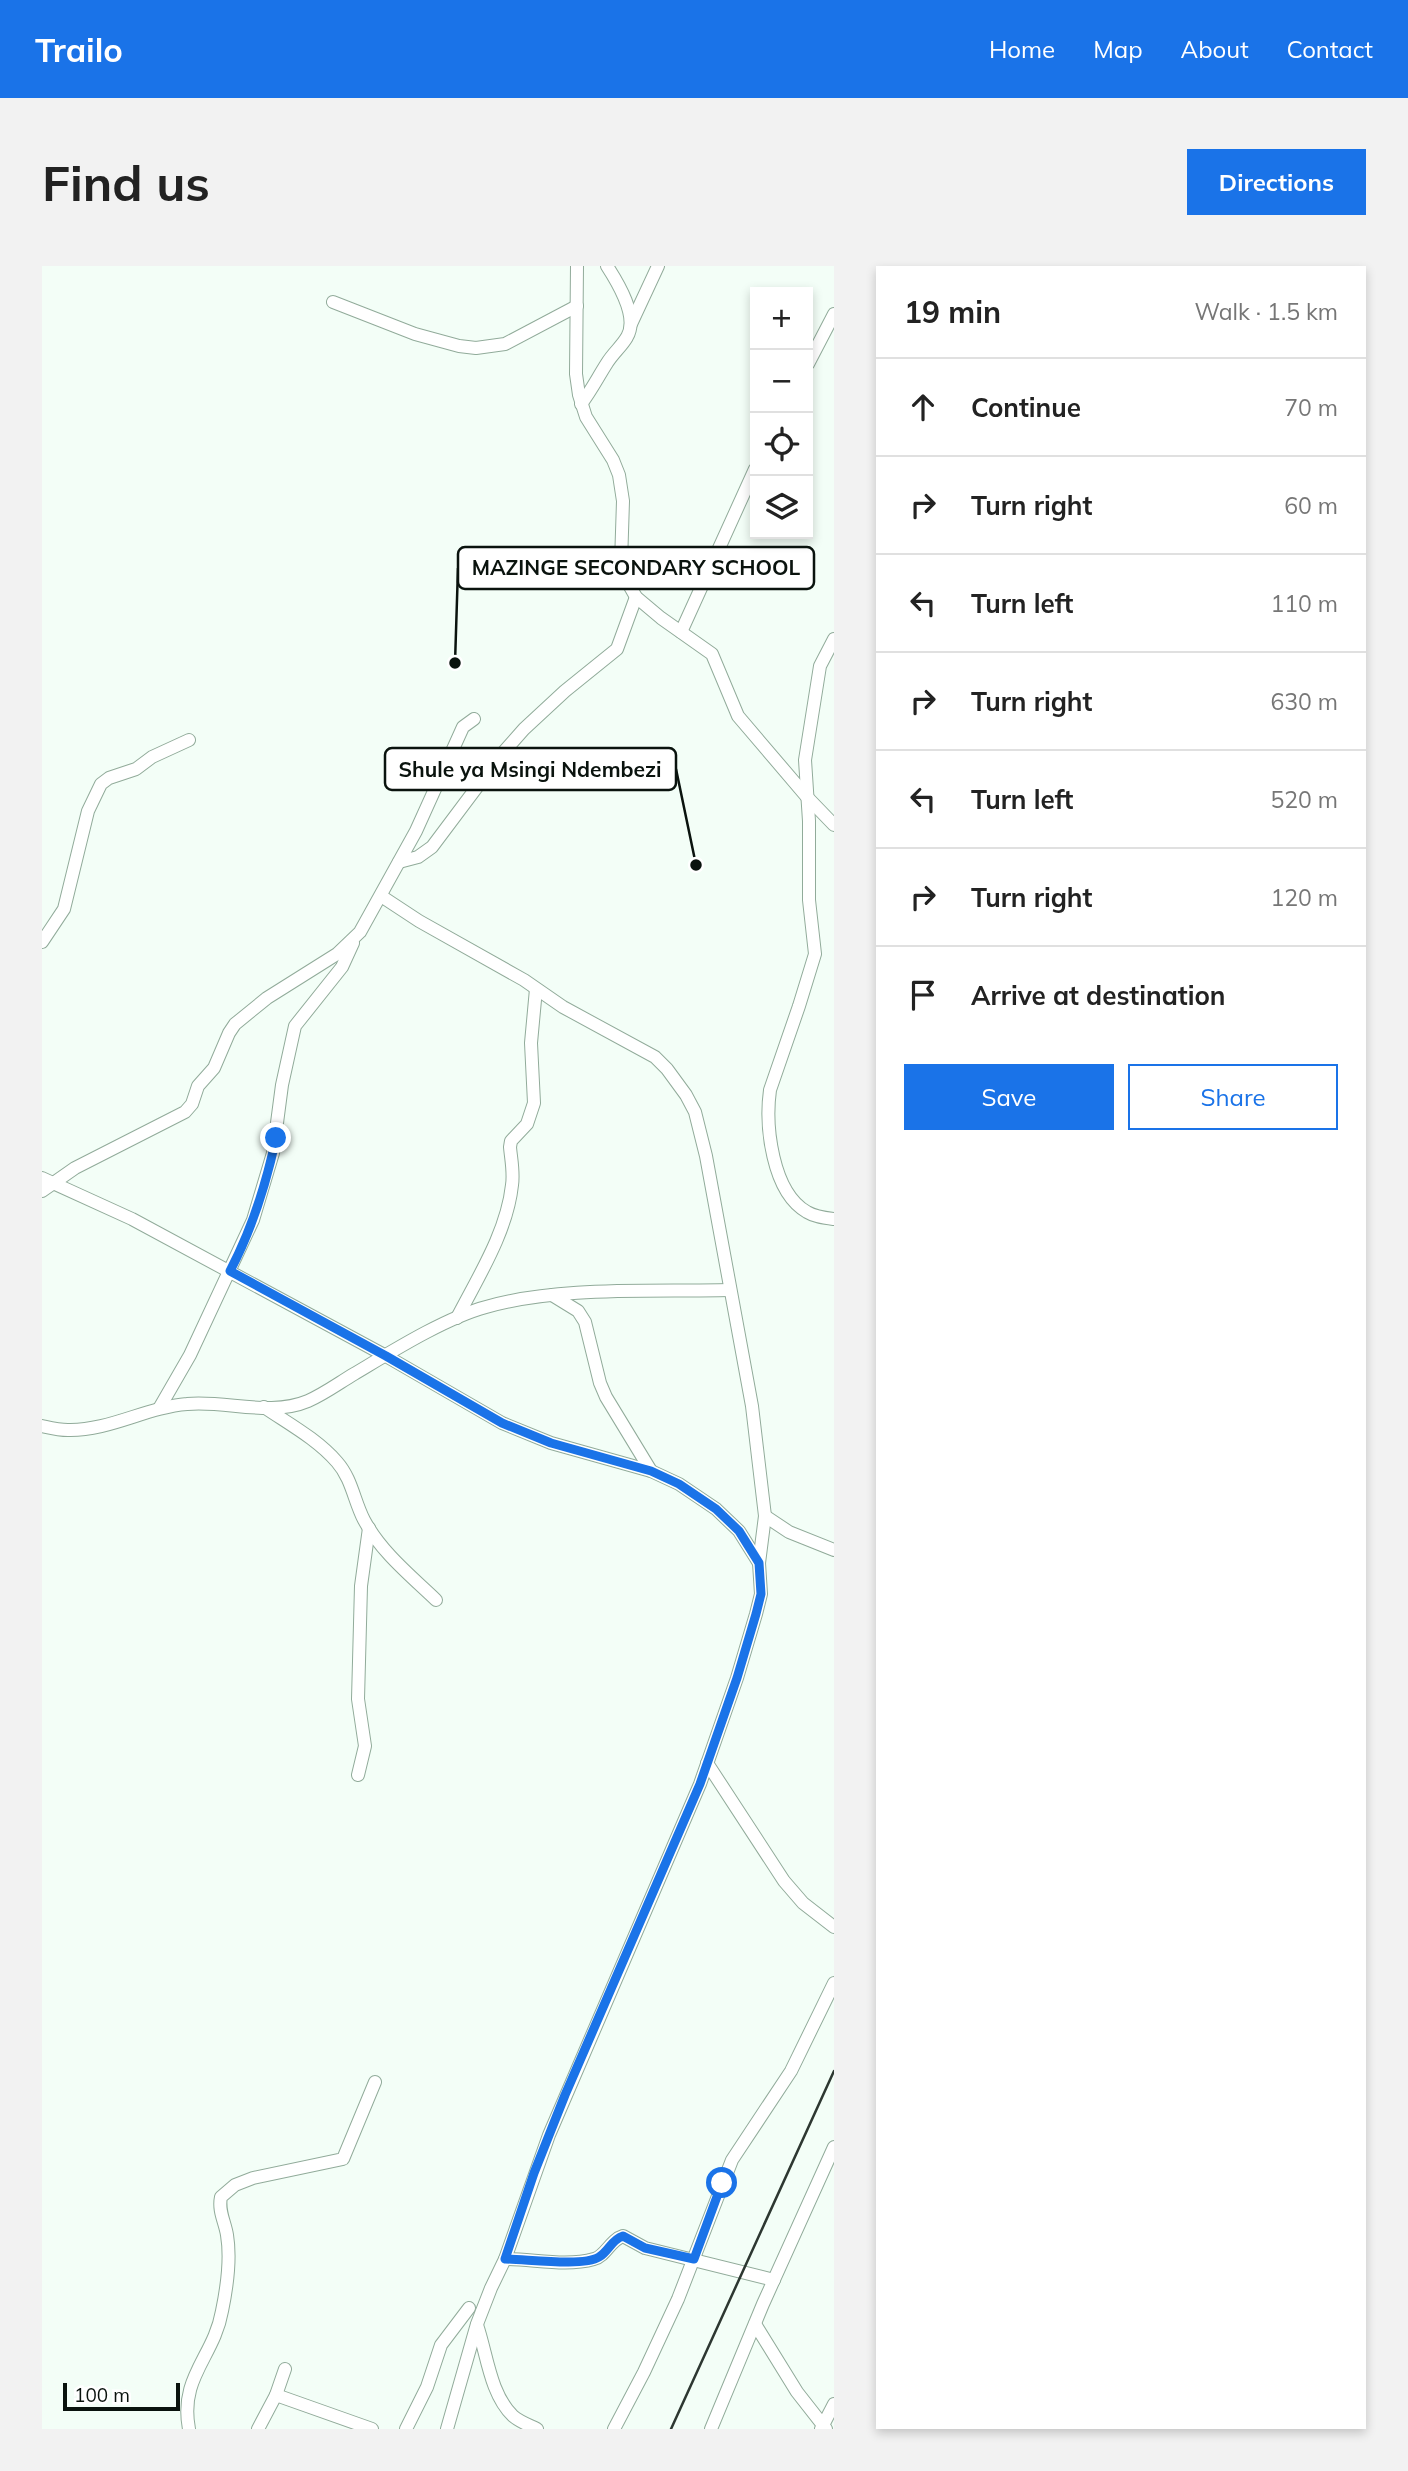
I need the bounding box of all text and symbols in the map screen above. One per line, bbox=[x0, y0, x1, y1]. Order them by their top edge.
text: Trailo bbox=[35, 29, 123, 70]
text: Home bbox=[989, 34, 1055, 64]
text: Map bbox=[1093, 34, 1143, 64]
text: About bbox=[1181, 34, 1249, 64]
text: Contact bbox=[1287, 34, 1373, 64]
button: Directions bbox=[1187, 149, 1366, 215]
text: Find us bbox=[42, 152, 210, 213]
map controls bbox=[750, 287, 813, 539]
button: + bbox=[750, 287, 813, 350]
text: 19 min bbox=[904, 293, 1001, 331]
text: Walk · 1.5 km bbox=[1194, 297, 1338, 326]
button: − bbox=[750, 350, 813, 413]
icon: ahead bbox=[904, 388, 942, 426]
text: Continue bbox=[971, 391, 1081, 424]
text: 70 m bbox=[1284, 393, 1338, 422]
button: locate bbox=[750, 413, 813, 476]
button: layers bbox=[750, 476, 813, 539]
icon: right bbox=[904, 486, 942, 524]
text: Turn right bbox=[971, 489, 1092, 522]
text: 60 m bbox=[1284, 491, 1338, 520]
callout: MAZINGE SECONDARY SCHOOL bbox=[458, 547, 814, 589]
text: MAZINGE SECONDARY SCHOOL bbox=[472, 554, 800, 580]
icon: left bbox=[904, 584, 942, 622]
text: Turn left bbox=[971, 587, 1073, 620]
text: 110 m bbox=[1270, 589, 1338, 618]
icon: right bbox=[904, 682, 942, 720]
text: Turn right bbox=[971, 685, 1092, 718]
text: 630 m bbox=[1270, 687, 1338, 716]
callout: Shule ya Msingi Ndembezi bbox=[385, 748, 676, 790]
text: Shule ya Msingi Ndembezi bbox=[399, 756, 661, 782]
icon: left bbox=[904, 780, 942, 818]
text: Turn left bbox=[971, 783, 1073, 816]
text: 520 m bbox=[1270, 785, 1338, 814]
icon: right bbox=[904, 878, 942, 916]
text: Turn right bbox=[971, 881, 1092, 914]
text: 120 m bbox=[1270, 883, 1338, 912]
icon: arrive bbox=[904, 976, 942, 1014]
text: Arrive at destination bbox=[971, 979, 1226, 1012]
button: Save bbox=[904, 1064, 1114, 1130]
button: Share bbox=[1128, 1064, 1338, 1130]
route end bbox=[260, 1122, 291, 1153]
route start bbox=[706, 2167, 737, 2198]
scale bar bbox=[63, 2380, 180, 2412]
text: 100 m bbox=[74, 2383, 130, 2407]

